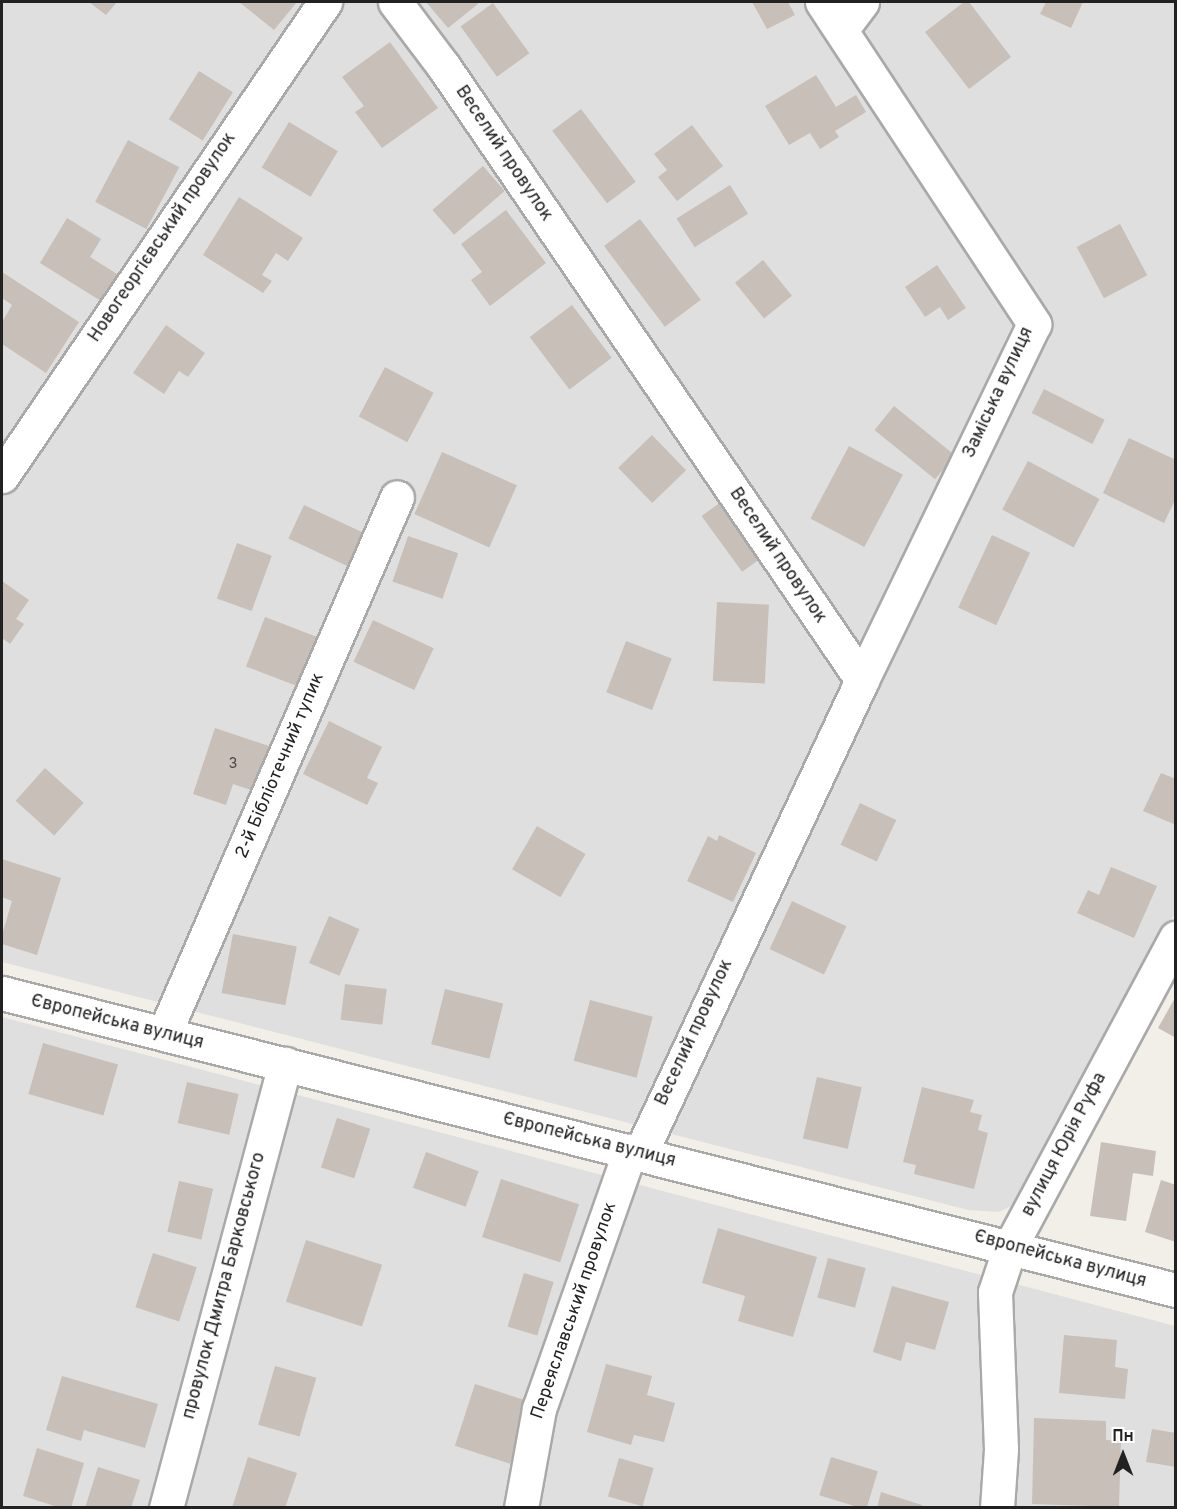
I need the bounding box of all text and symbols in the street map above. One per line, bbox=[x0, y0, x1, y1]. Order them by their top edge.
street label: Веселий провулок bbox=[450, 82, 556, 226]
street label: Новогеоргієвський провулок bbox=[85, 129, 241, 347]
street label: Заміська вулиця bbox=[959, 324, 1039, 462]
street label: Веселий провулок bbox=[724, 484, 830, 628]
street label: 2-й Бібліотечний тупик bbox=[232, 670, 330, 862]
house number: 3 bbox=[228, 756, 238, 774]
street label: Веселий провулок bbox=[652, 956, 738, 1110]
street label: Європейська вулиця bbox=[28, 991, 206, 1055]
street label: вулиця Юрія Руфа bbox=[1018, 1069, 1112, 1221]
street label: Європейська вулиця bbox=[500, 1109, 678, 1173]
street label: провулок Дмитра Барковського bbox=[179, 1150, 271, 1422]
street label: Переяславський провулок bbox=[528, 1200, 622, 1422]
street label: Європейська вулиця bbox=[971, 1227, 1149, 1293]
north arrow bbox=[1093, 1425, 1153, 1485]
text: Пн bbox=[1112, 1427, 1134, 1447]

